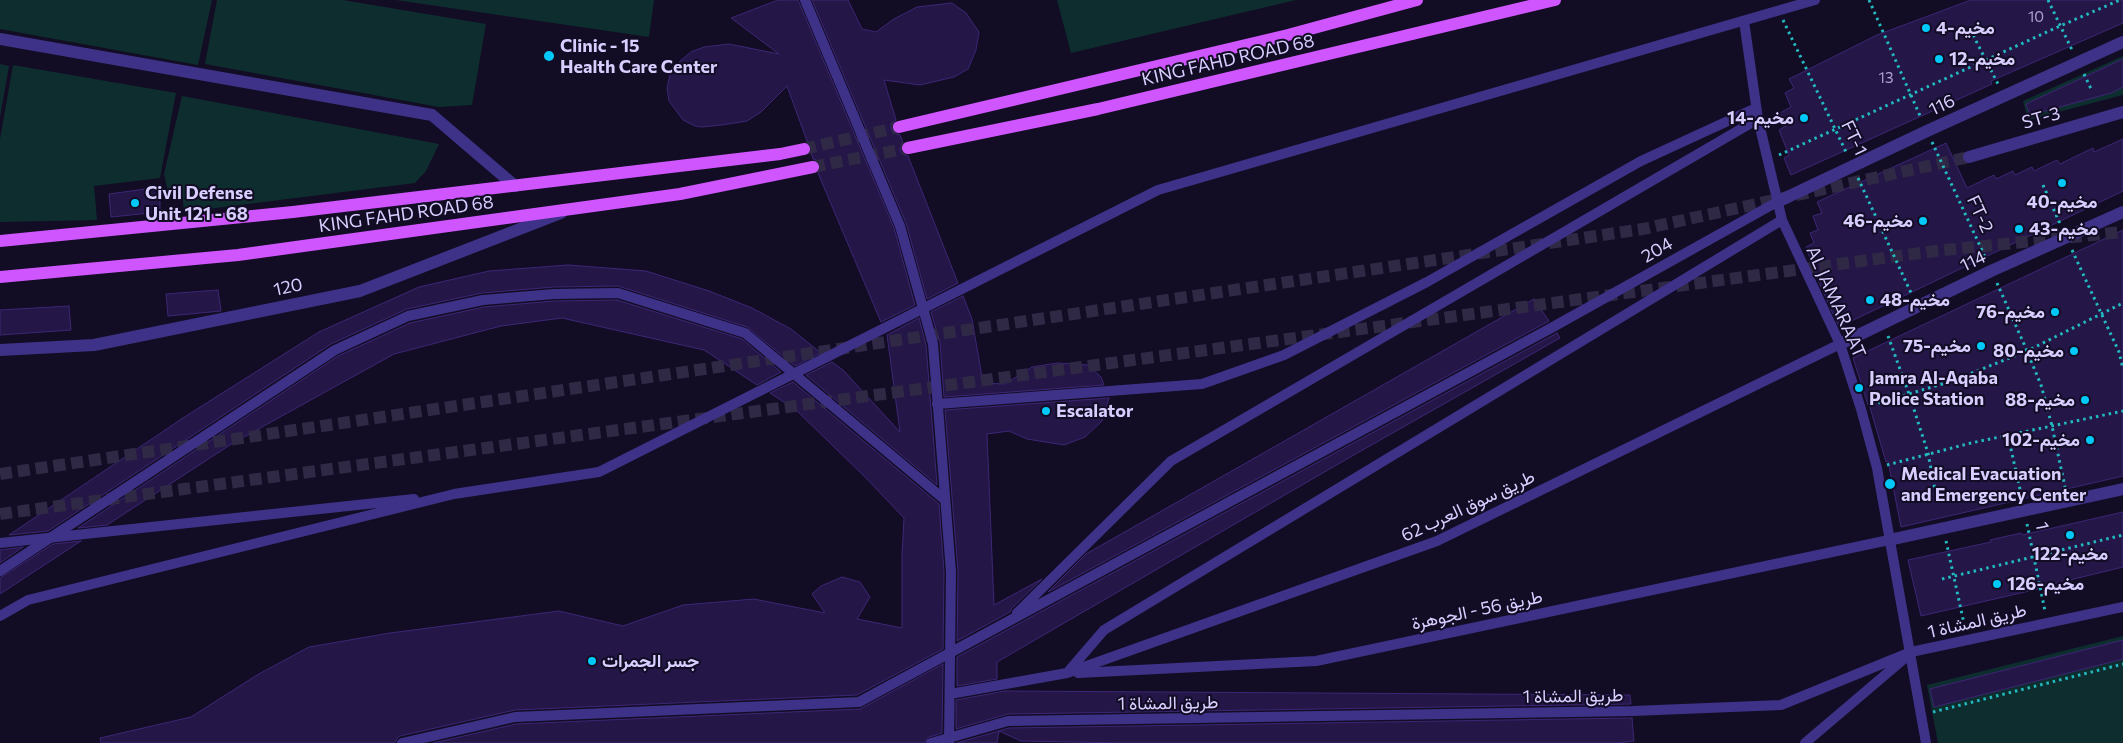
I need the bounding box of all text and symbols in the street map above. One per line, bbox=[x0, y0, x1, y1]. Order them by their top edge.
house number: 10 bbox=[2028, 8, 2044, 26]
place label: مخيم-4 bbox=[1936, 17, 1995, 39]
marker: مخيم-4 bbox=[1920, 22, 1932, 34]
street label: KING FAHD ROAD 68 bbox=[1140, 30, 1316, 90]
place label: Clinic - 15 Health Care Center bbox=[560, 35, 717, 78]
place label: مخيم-12 bbox=[1949, 48, 2015, 70]
marker: Clinic - 15 Health Care Center bbox=[542, 49, 556, 63]
marker: مخيم-12 bbox=[1933, 53, 1945, 65]
house number: 13 bbox=[1879, 69, 1893, 87]
street label: 116 bbox=[1926, 90, 1958, 120]
street label: ST-3 bbox=[2019, 102, 2063, 134]
place label: مخيم-14 bbox=[1727, 107, 1794, 129]
marker: مخيم-14 bbox=[1798, 112, 1810, 124]
street label: FT-1 bbox=[1836, 117, 1872, 159]
marker: مخيم-40 bbox=[2056, 177, 2068, 189]
place label: Civil Defense Unit 121 - 68 bbox=[145, 182, 253, 224]
street label: KING FAHD ROAD 68 bbox=[317, 191, 495, 237]
place label: مخيم-40 bbox=[2027, 191, 2097, 213]
street label: FT-2 bbox=[1962, 192, 1998, 236]
marker: Civil Defense Unit 121 - 68 bbox=[129, 197, 141, 209]
place label: مخيم-46 bbox=[1843, 210, 1913, 232]
marker: مخيم-46 bbox=[1917, 215, 1929, 227]
place label: مخيم-43 bbox=[2029, 218, 2098, 240]
marker: مخيم-43 bbox=[2013, 223, 2025, 235]
street label: 204 bbox=[1638, 233, 1676, 267]
street label: AL JAMARAAT bbox=[1802, 243, 1870, 361]
street label: 114 bbox=[1957, 246, 1989, 276]
street label: 120 bbox=[271, 273, 305, 301]
place label: مخيم-48 bbox=[1880, 289, 1950, 311]
marker: مخيم-48 bbox=[1864, 294, 1876, 306]
place label: مخيم-76 bbox=[1976, 301, 2045, 323]
marker: مخيم-76 bbox=[2049, 306, 2061, 318]
place label: مخيم-75 bbox=[1903, 335, 1971, 357]
marker: مخيم-75 bbox=[1975, 340, 1987, 352]
place label: مخيم-80 bbox=[1993, 340, 2064, 362]
marker: مخيم-80 bbox=[2068, 345, 2080, 357]
place label: Jamra Al-Aqaba Police Station bbox=[1869, 367, 1998, 409]
marker: Jamra Al-Aqaba Police Station bbox=[1853, 382, 1865, 394]
place label: مخيم-88 bbox=[2005, 389, 2075, 411]
marker: مخيم-88 bbox=[2079, 394, 2091, 406]
place label: Escalator bbox=[1056, 400, 1133, 422]
marker: Escalator bbox=[1040, 405, 1052, 417]
place label: مخيم-102 bbox=[2002, 429, 2080, 451]
marker: مخيم-102 bbox=[2084, 434, 2096, 446]
place label: Medical Evacuation and Emergency Center bbox=[1901, 463, 2086, 506]
street label: طريق سوق العرب 62 bbox=[1398, 466, 1538, 546]
marker: Medical Evacuation and Emergency Center bbox=[1883, 477, 1897, 491]
street label: 1 bbox=[2031, 520, 2053, 532]
marker: مخيم-122 bbox=[2064, 529, 2076, 541]
place label: مخيم-122 bbox=[2032, 543, 2108, 565]
place label: مخيم-126 bbox=[2007, 573, 2084, 595]
marker: مخيم-126 bbox=[1991, 578, 2003, 590]
street label: طريق 56 - الجوهرة bbox=[1409, 586, 1545, 634]
street label: طريق المشاة 1 bbox=[1926, 599, 2028, 643]
place label: جسر الجمرات bbox=[602, 650, 699, 672]
marker: جسر الجمرات bbox=[586, 655, 598, 667]
street label: طريق المشاة 1 bbox=[1522, 684, 1624, 708]
street label: طريق المشاة 1 bbox=[1117, 691, 1219, 715]

